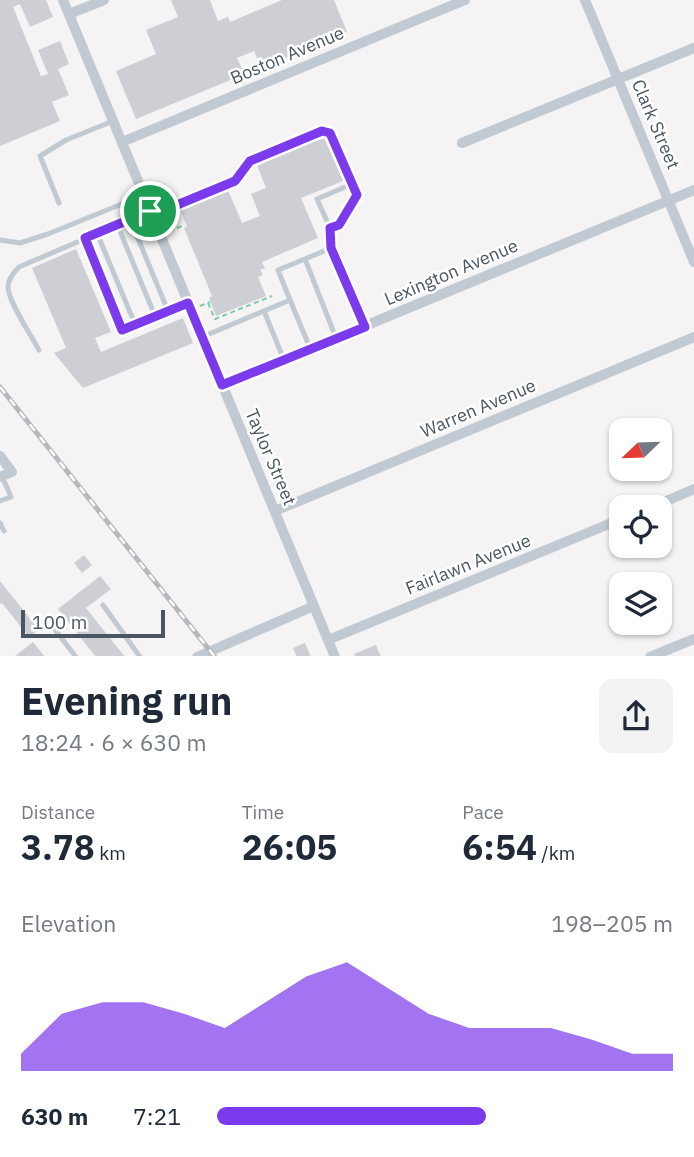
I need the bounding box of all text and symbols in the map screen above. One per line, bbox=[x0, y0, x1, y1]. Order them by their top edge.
street label: Boston Avenue bbox=[227, 21, 347, 89]
street label: Clark Street bbox=[627, 76, 685, 172]
pin bbox=[120, 181, 180, 241]
icon: arrive bbox=[131, 192, 169, 230]
street label: Lexington Avenue bbox=[381, 233, 521, 310]
street label: Warren Avenue bbox=[417, 373, 539, 443]
street label: Taylor Street bbox=[240, 405, 302, 509]
north arrow bbox=[609, 418, 672, 481]
map controls bbox=[609, 418, 672, 635]
button: locate bbox=[609, 495, 672, 558]
street label: Fairlawn Avenue bbox=[402, 528, 534, 600]
button: layers bbox=[609, 572, 672, 635]
scale bar bbox=[21, 608, 164, 639]
text: 100 m bbox=[32, 610, 87, 634]
text: Evening run bbox=[21, 676, 232, 725]
button: share bbox=[599, 679, 673, 753]
text: 18:24 · 6 × 630 m bbox=[21, 727, 207, 757]
text: Distance bbox=[21, 800, 95, 824]
text: Time bbox=[242, 800, 284, 824]
text: Pace bbox=[462, 800, 504, 824]
text: 3.78 bbox=[21, 824, 95, 870]
text: 26:05 bbox=[242, 824, 337, 870]
text: 6:54 bbox=[462, 824, 537, 870]
text: km bbox=[95, 841, 126, 865]
text: /km bbox=[537, 841, 575, 865]
text: Elevation bbox=[21, 908, 116, 938]
text: 198–205 m bbox=[551, 908, 673, 938]
text: 630 m bbox=[21, 1101, 88, 1131]
text: 7:21 bbox=[133, 1101, 181, 1131]

